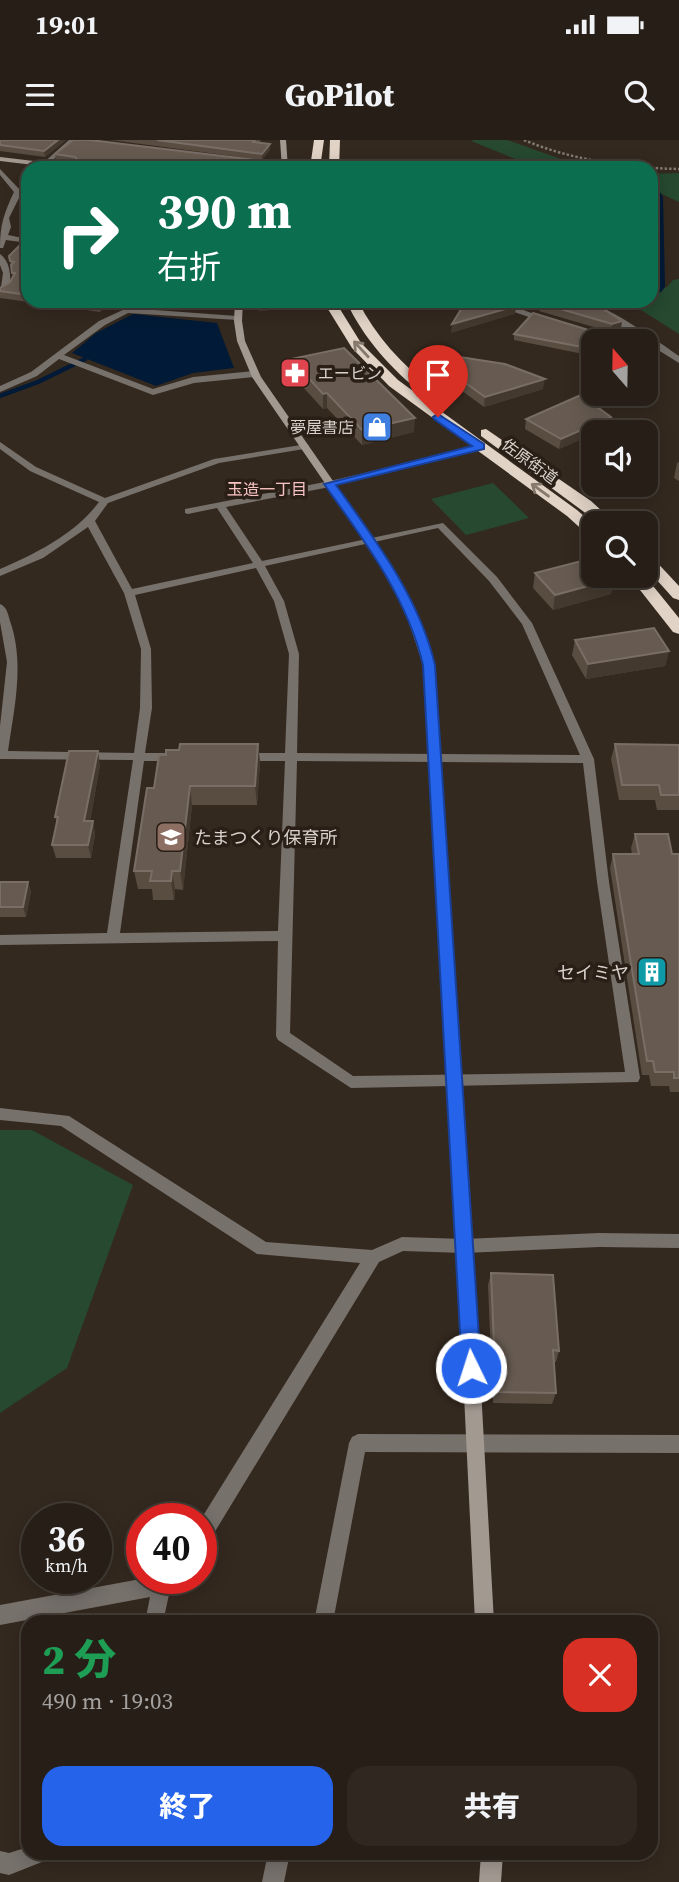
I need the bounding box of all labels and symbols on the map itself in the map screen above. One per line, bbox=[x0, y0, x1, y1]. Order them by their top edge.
north arrow bbox=[581, 329, 658, 406]
one-way arrow bbox=[353, 341, 370, 358]
pin bbox=[408, 345, 468, 417]
pharmacy icon: エービン bbox=[278, 356, 312, 390]
place label: エービン bbox=[318, 362, 382, 384]
shop icon: 夢屋書店 bbox=[360, 410, 394, 444]
place label: 夢屋書店 bbox=[290, 416, 354, 438]
street label: 佐原街道 bbox=[498, 433, 562, 489]
district label: 玉造一丁目 bbox=[227, 478, 307, 500]
one-way arrow bbox=[531, 482, 550, 497]
school or university icon: たまつくり保育所 bbox=[154, 820, 188, 854]
place label: たまつくり保育所 bbox=[194, 825, 337, 850]
building icon: セイミヤ bbox=[635, 955, 669, 989]
place label: セイミヤ bbox=[557, 960, 629, 985]
position arrow bbox=[434, 1331, 508, 1405]
speed limit sign: 40 bbox=[126, 1503, 217, 1594]

